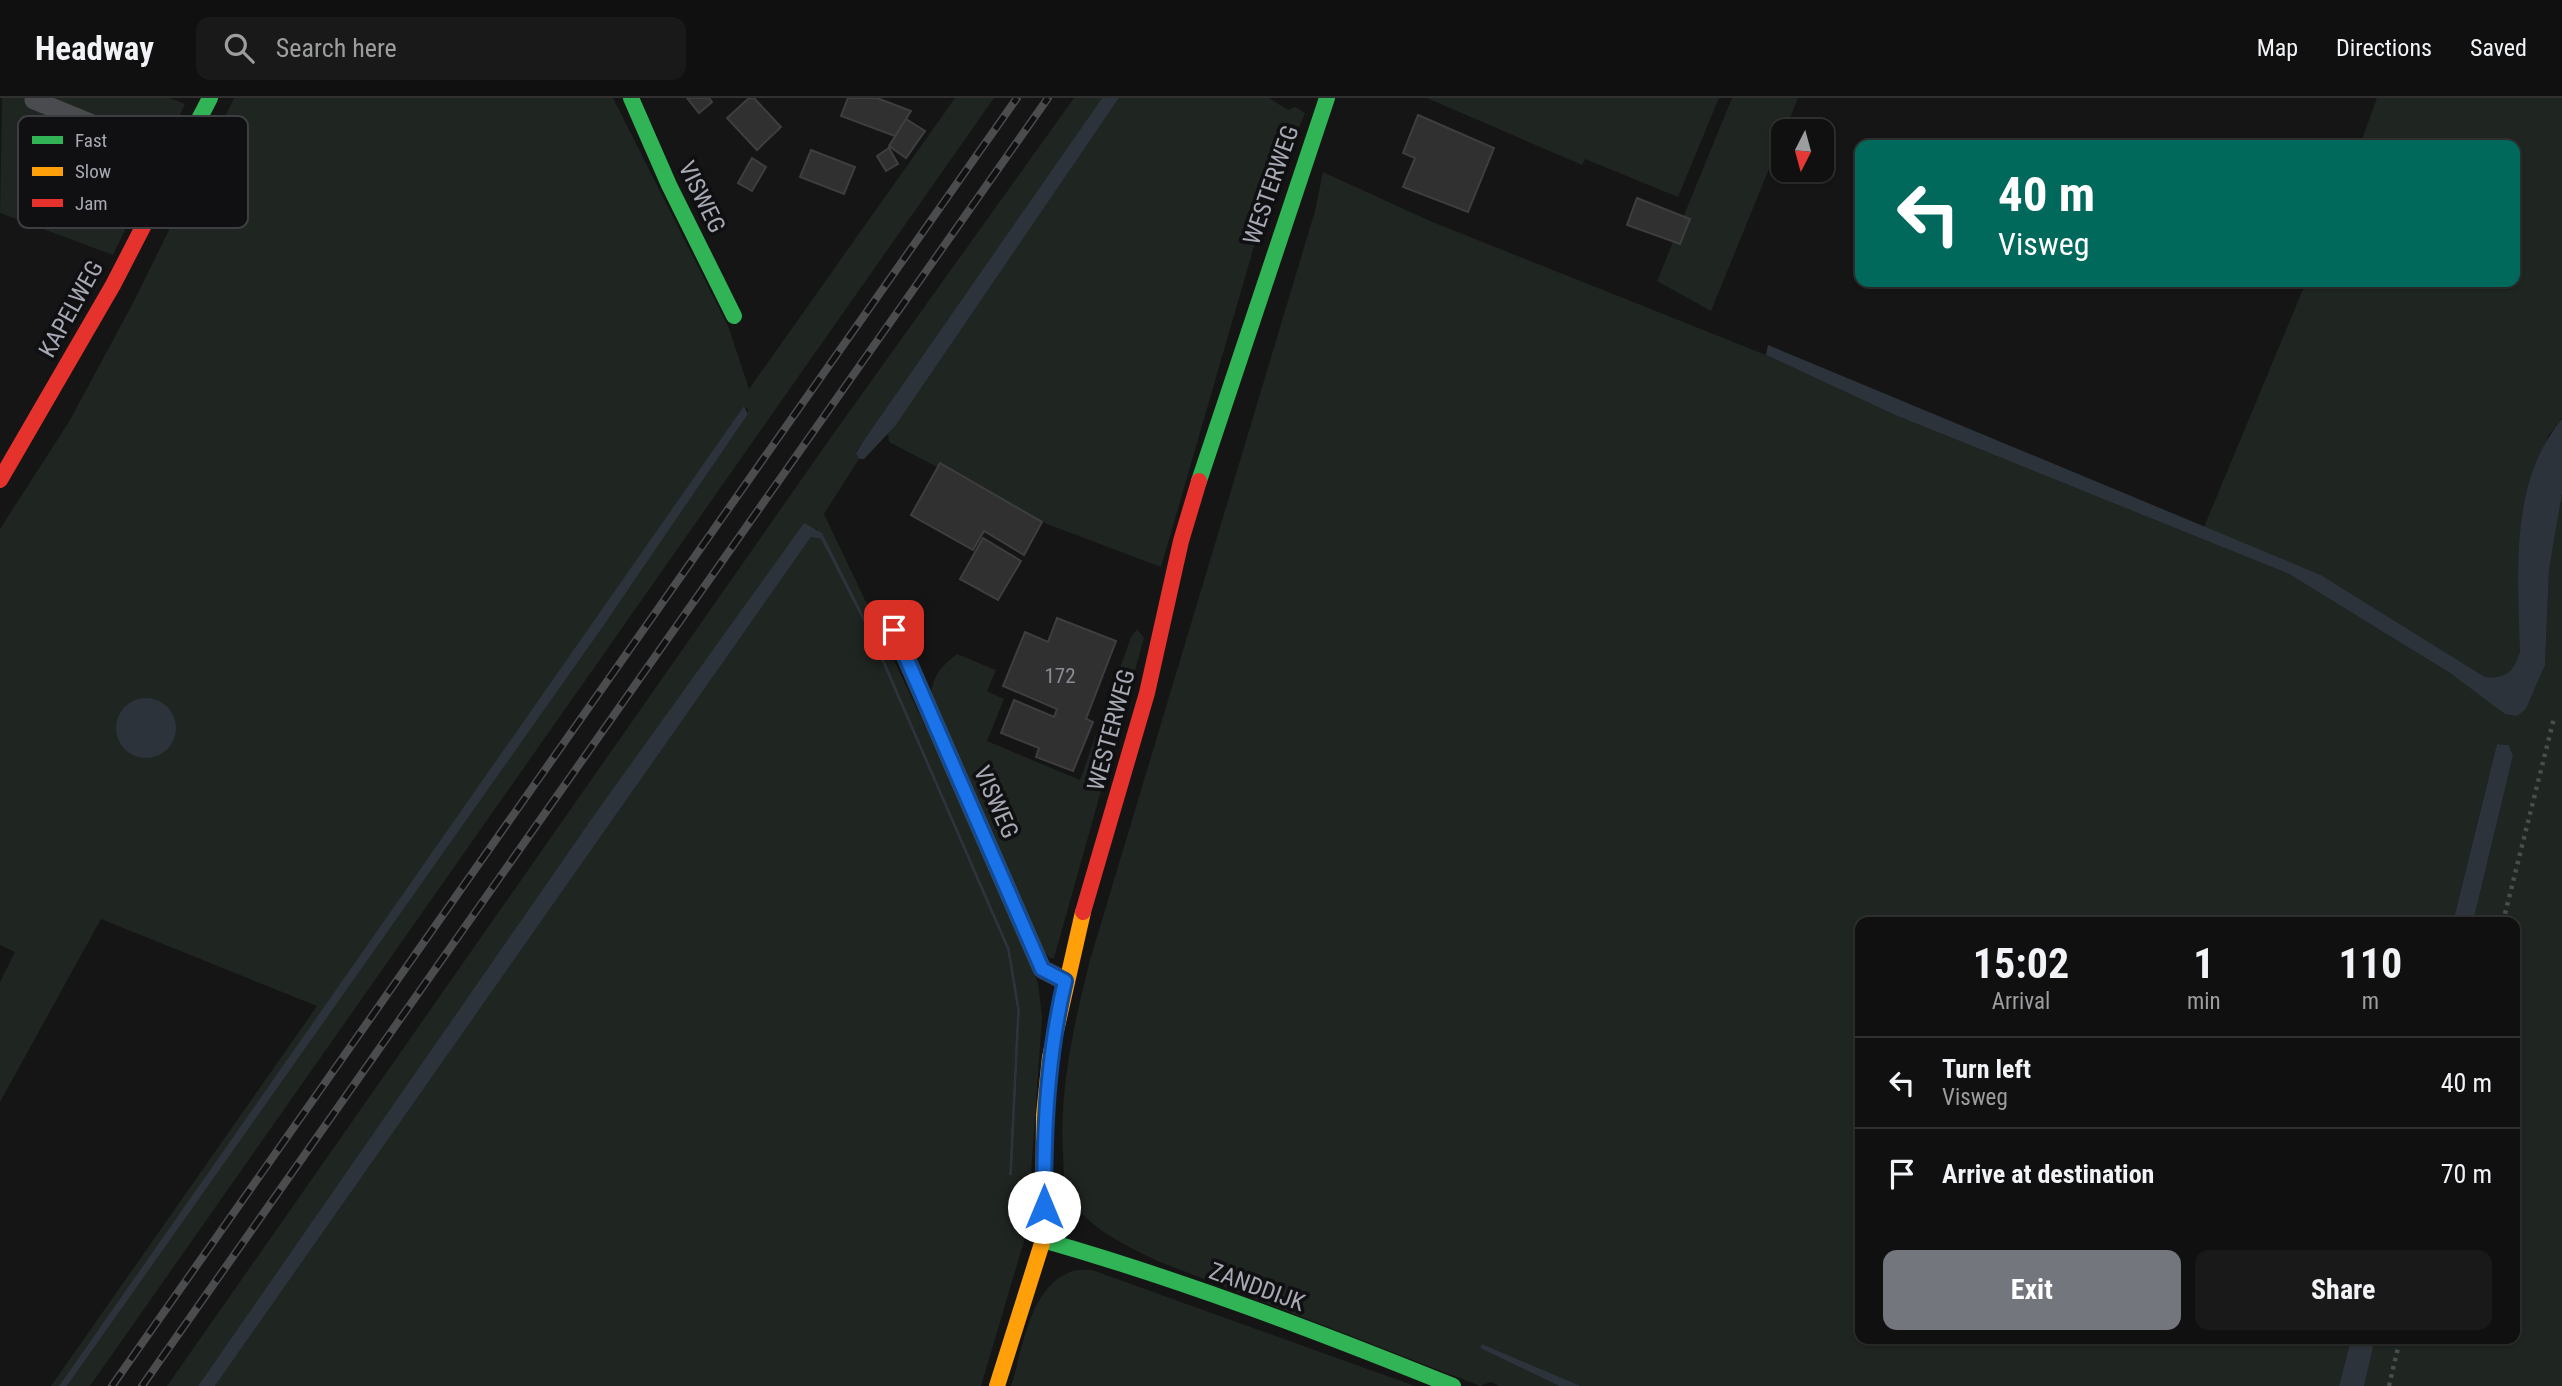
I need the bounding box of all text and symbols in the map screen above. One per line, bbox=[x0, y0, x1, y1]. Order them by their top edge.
search box bbox=[196, 17, 686, 80]
text: Headway bbox=[35, 29, 154, 68]
icon: search bbox=[220, 29, 258, 67]
text: Search here bbox=[276, 33, 397, 63]
text: Map bbox=[2257, 34, 2298, 62]
text: Directions bbox=[2336, 34, 2432, 62]
text: Saved bbox=[2470, 34, 2527, 62]
legend bbox=[18, 116, 248, 228]
north arrow bbox=[1771, 119, 1834, 182]
map controls bbox=[1771, 119, 1834, 182]
street label: WESTERWEG bbox=[1238, 122, 1304, 248]
text: Fast bbox=[75, 129, 107, 152]
street label: VISWEG bbox=[673, 157, 731, 237]
text: Slow bbox=[75, 160, 111, 183]
text: 40 m bbox=[1998, 166, 2095, 223]
icon: left bbox=[1883, 168, 1974, 259]
text: Jam bbox=[75, 192, 108, 215]
text: Visweg bbox=[1998, 225, 2089, 263]
street label: KAPELWEG bbox=[33, 256, 109, 362]
pin bbox=[864, 600, 924, 660]
icon: arrive bbox=[875, 611, 913, 649]
house number: 172 bbox=[1044, 664, 1076, 688]
street label: WESTERWEG bbox=[1081, 666, 1141, 794]
street label: VISWEG bbox=[968, 761, 1024, 843]
text: 15:02 bbox=[1973, 939, 2069, 988]
text: 1 bbox=[2193, 939, 2214, 988]
text: 110 bbox=[2338, 939, 2402, 988]
text: Arrival bbox=[1992, 988, 2050, 1015]
text: min bbox=[2187, 988, 2221, 1015]
text: m bbox=[2362, 988, 2379, 1015]
text: Turn left bbox=[1942, 1054, 2031, 1084]
icon: left bbox=[1883, 1064, 1921, 1102]
text: 40 m bbox=[2441, 1068, 2492, 1098]
text: Visweg bbox=[1942, 1084, 2008, 1111]
icon: arrive bbox=[1883, 1155, 1921, 1193]
text: Arrive at destination bbox=[1942, 1159, 2154, 1189]
text: 70 m bbox=[2441, 1159, 2492, 1189]
position arrow bbox=[1007, 1170, 1081, 1244]
button: Exit bbox=[1883, 1250, 2181, 1330]
button: Share bbox=[2195, 1250, 2492, 1330]
street label: ZANDDIJK bbox=[1205, 1257, 1309, 1317]

